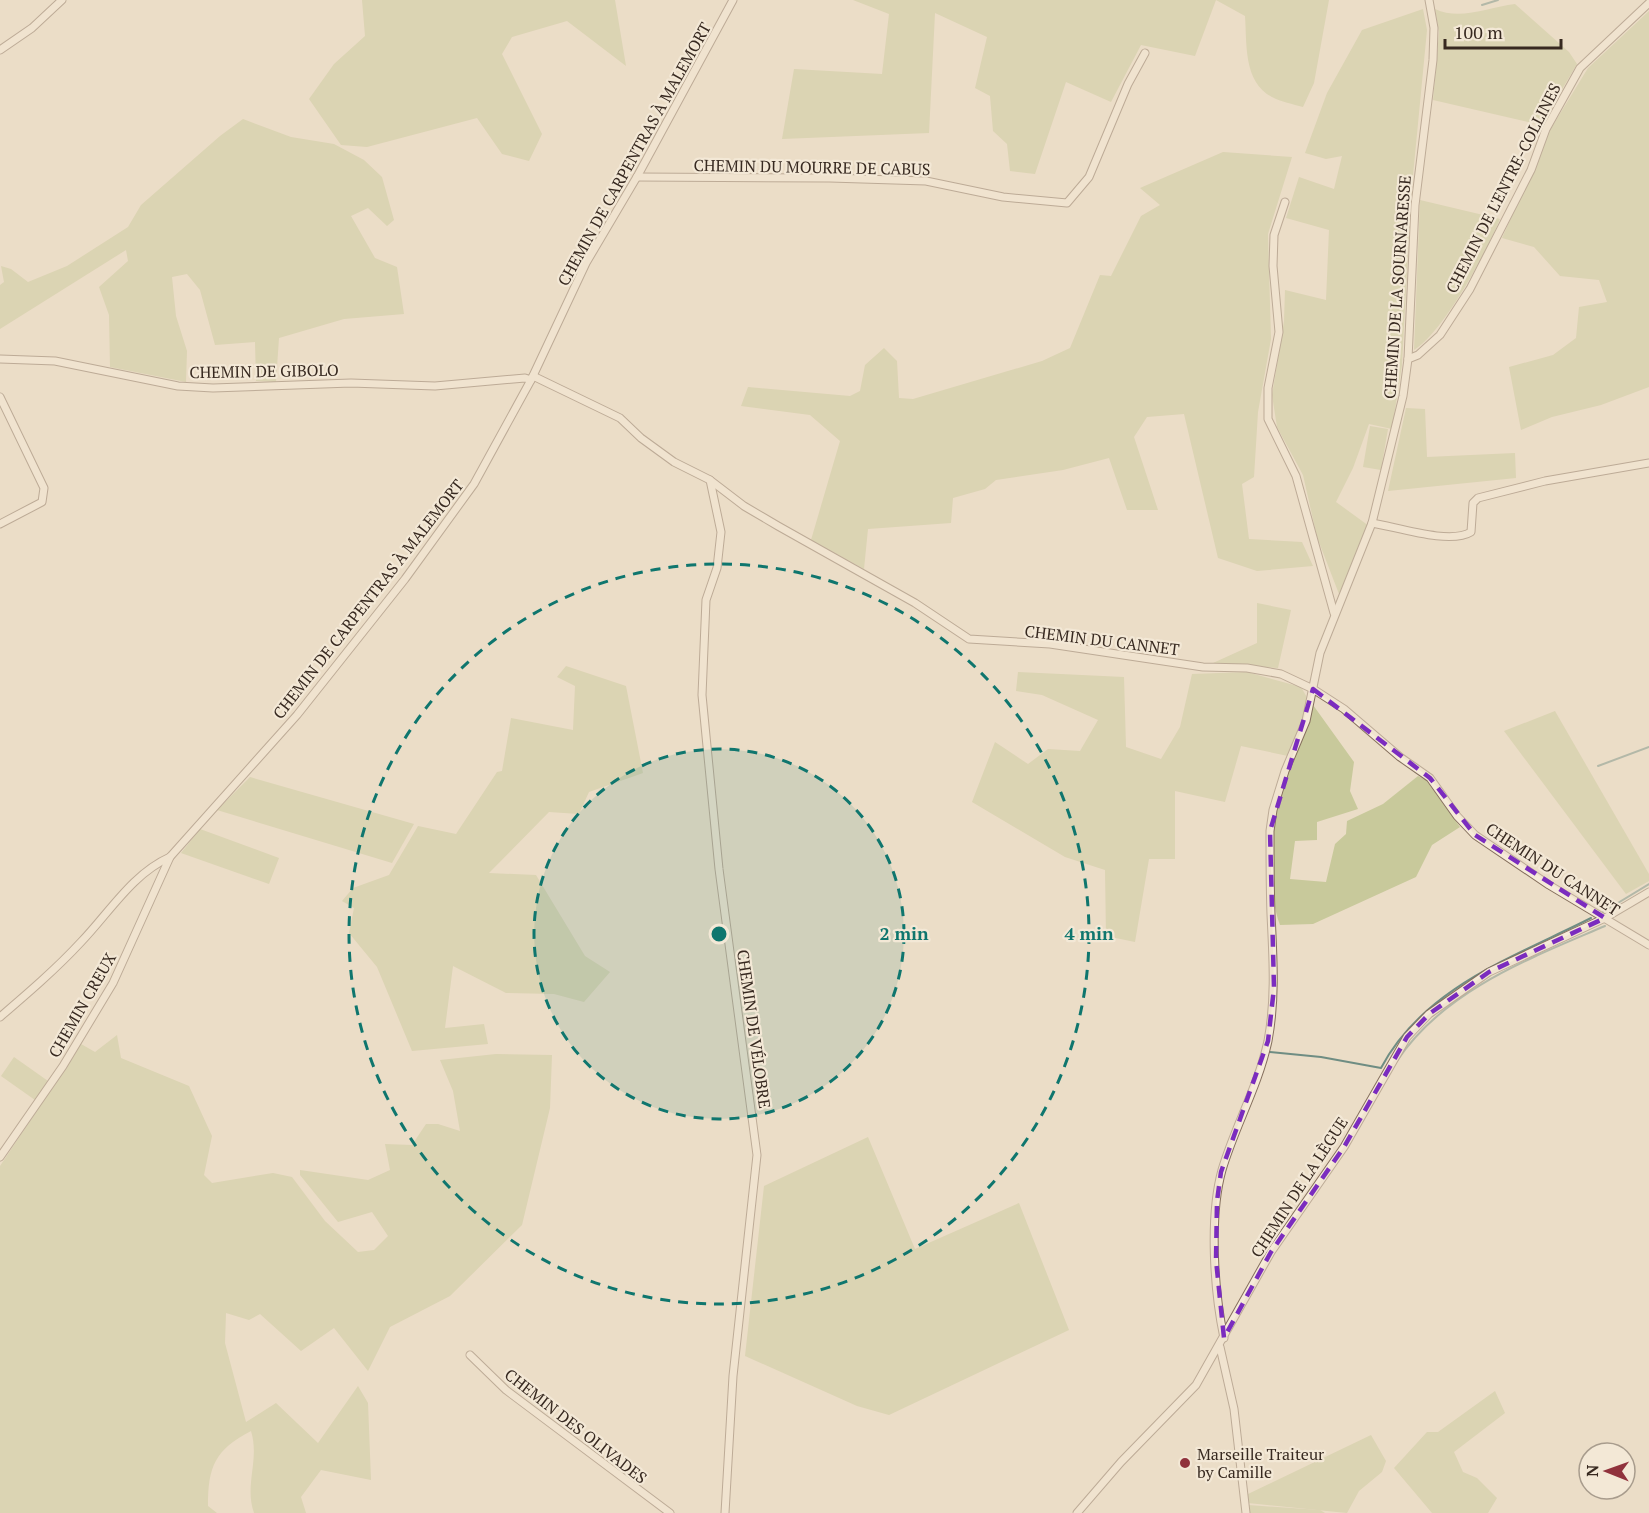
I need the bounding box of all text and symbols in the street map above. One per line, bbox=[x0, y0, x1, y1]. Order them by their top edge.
scale bar bbox=[1445, 12, 1560, 50]
street label: CHEMIN DE CARPENTRAS À MALEMORT bbox=[552, 18, 716, 290]
text: 100 m bbox=[1454, 20, 1503, 44]
street label: CHEMIN DE L'ENTRE-COLLINES bbox=[1440, 79, 1566, 297]
street label: CHEMIN DU MOURRE DE CABUS bbox=[693, 154, 931, 180]
street label: CHEMIN DE LA SOURNARESSE bbox=[1378, 174, 1416, 400]
street label: CHEMIN DE GIBOLO bbox=[189, 359, 339, 383]
street label: CHEMIN DE CARPENTRAS À MALEMORT bbox=[268, 475, 468, 723]
street label: CHEMIN DU CANNET bbox=[1023, 620, 1181, 660]
street label: CHEMIN DU CANNET bbox=[1482, 817, 1624, 921]
text: 2 min bbox=[879, 921, 929, 945]
text: 4 min bbox=[1064, 921, 1114, 945]
centre of rings bbox=[709, 924, 729, 944]
street label: CHEMIN CREUX bbox=[43, 948, 121, 1061]
street label: CHEMIN DE VÉLOBRE bbox=[732, 948, 776, 1110]
street label: CHEMIN DE LA LÈGUE bbox=[1245, 1113, 1353, 1261]
street label: CHEMIN DES OLIVADES bbox=[500, 1363, 652, 1489]
north arrow bbox=[1577, 1441, 1637, 1501]
place label: Marseille Traiteur by Camille bbox=[1197, 1443, 1325, 1483]
marker: Marseille Traiteur by Camille bbox=[1178, 1456, 1192, 1470]
text: N bbox=[1581, 1464, 1603, 1477]

